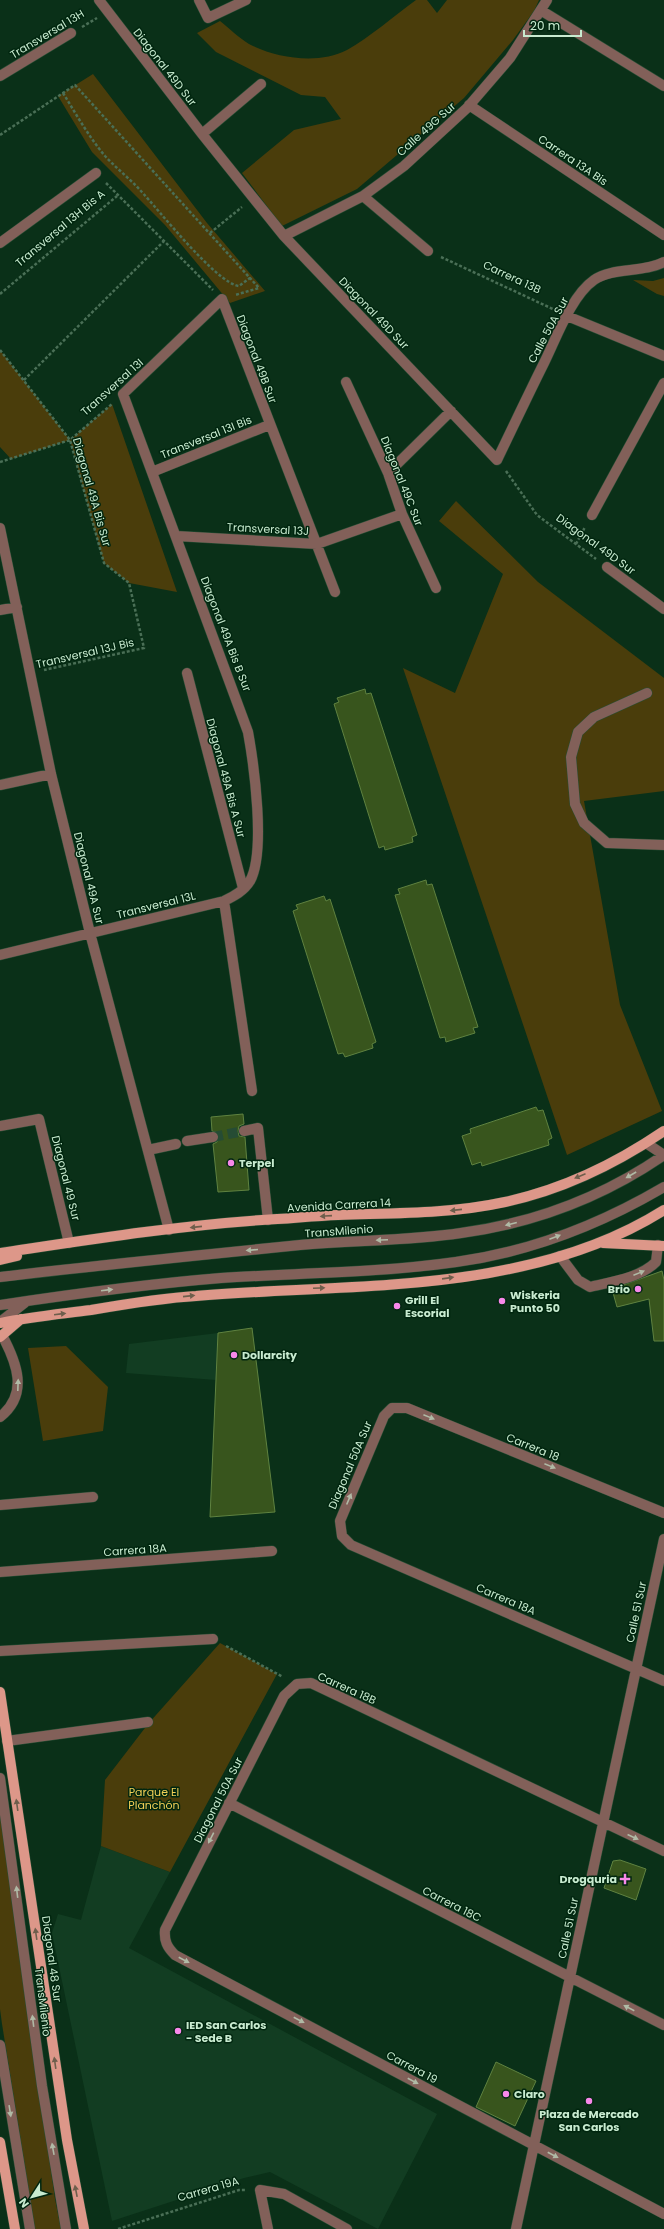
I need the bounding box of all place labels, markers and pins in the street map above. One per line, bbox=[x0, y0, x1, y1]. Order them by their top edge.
place label: Terpel bbox=[239, 1155, 274, 1171]
marker: Terpel bbox=[226, 1158, 236, 1168]
place label: Brio bbox=[608, 1281, 630, 1297]
marker: Brio bbox=[633, 1284, 643, 1294]
place label: Wiskeria Punto 50 bbox=[510, 1287, 560, 1316]
place label: Grill El Escorial bbox=[405, 1292, 449, 1321]
marker: Wiskeria Punto 50 bbox=[497, 1296, 507, 1306]
marker: Grill El Escorial bbox=[392, 1301, 402, 1311]
place label: Dollarcity bbox=[242, 1347, 297, 1363]
marker: Dollarcity bbox=[229, 1350, 239, 1360]
place label: Drogquria bbox=[560, 1871, 617, 1887]
marker: Drogquria bbox=[620, 1874, 630, 1884]
place label: IED San Carlos - Sede B bbox=[186, 2017, 266, 2046]
marker: IED San Carlos - Sede B bbox=[173, 2026, 183, 2036]
place label: Claro bbox=[514, 2086, 545, 2102]
marker: Claro bbox=[501, 2089, 511, 2099]
marker: Plaza de Mercado San Carlos bbox=[584, 2096, 594, 2106]
place label: Plaza de Mercado San Carlos bbox=[539, 2106, 639, 2135]

